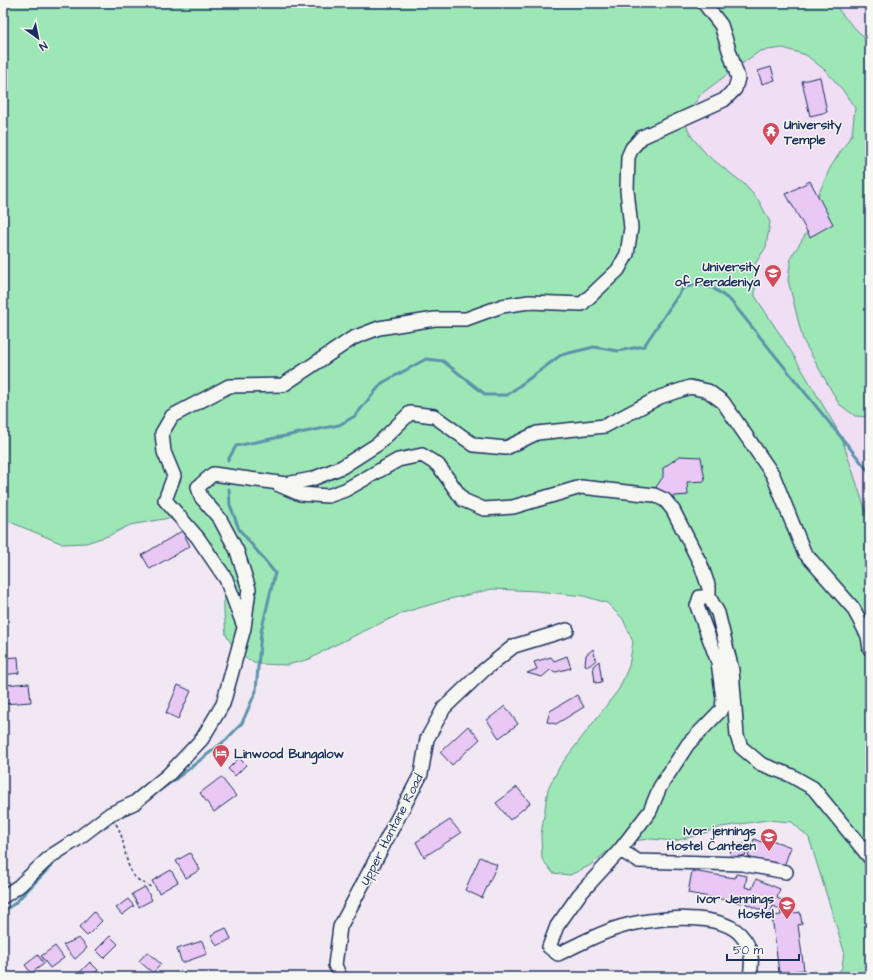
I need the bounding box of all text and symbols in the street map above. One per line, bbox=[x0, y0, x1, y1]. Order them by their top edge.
north arrow bbox=[18, 18, 58, 58]
text: N bbox=[36, 38, 50, 54]
place label: University Temple bbox=[783, 116, 842, 150]
temple icon: University Temple bbox=[761, 121, 781, 146]
place label: University of Peradeniya bbox=[675, 258, 761, 292]
school or university icon: University of Peradeniya bbox=[763, 263, 783, 288]
hotel icon: Linwood Bungalow bbox=[211, 743, 231, 768]
place label: Linwood Bungalow bbox=[234, 745, 344, 765]
street label: Upper Hantane Road bbox=[356, 770, 428, 888]
place label: Ivor jennings Hostel Canteen bbox=[667, 822, 756, 855]
school or university icon: Ivor jennings Hostel Canteen bbox=[759, 827, 779, 852]
place label: Ivor Jennings Hostel bbox=[697, 890, 774, 923]
school or university icon: Ivor Jennings Hostel bbox=[777, 895, 797, 920]
scale bar bbox=[727, 936, 799, 962]
text: 50 m bbox=[733, 942, 764, 959]

